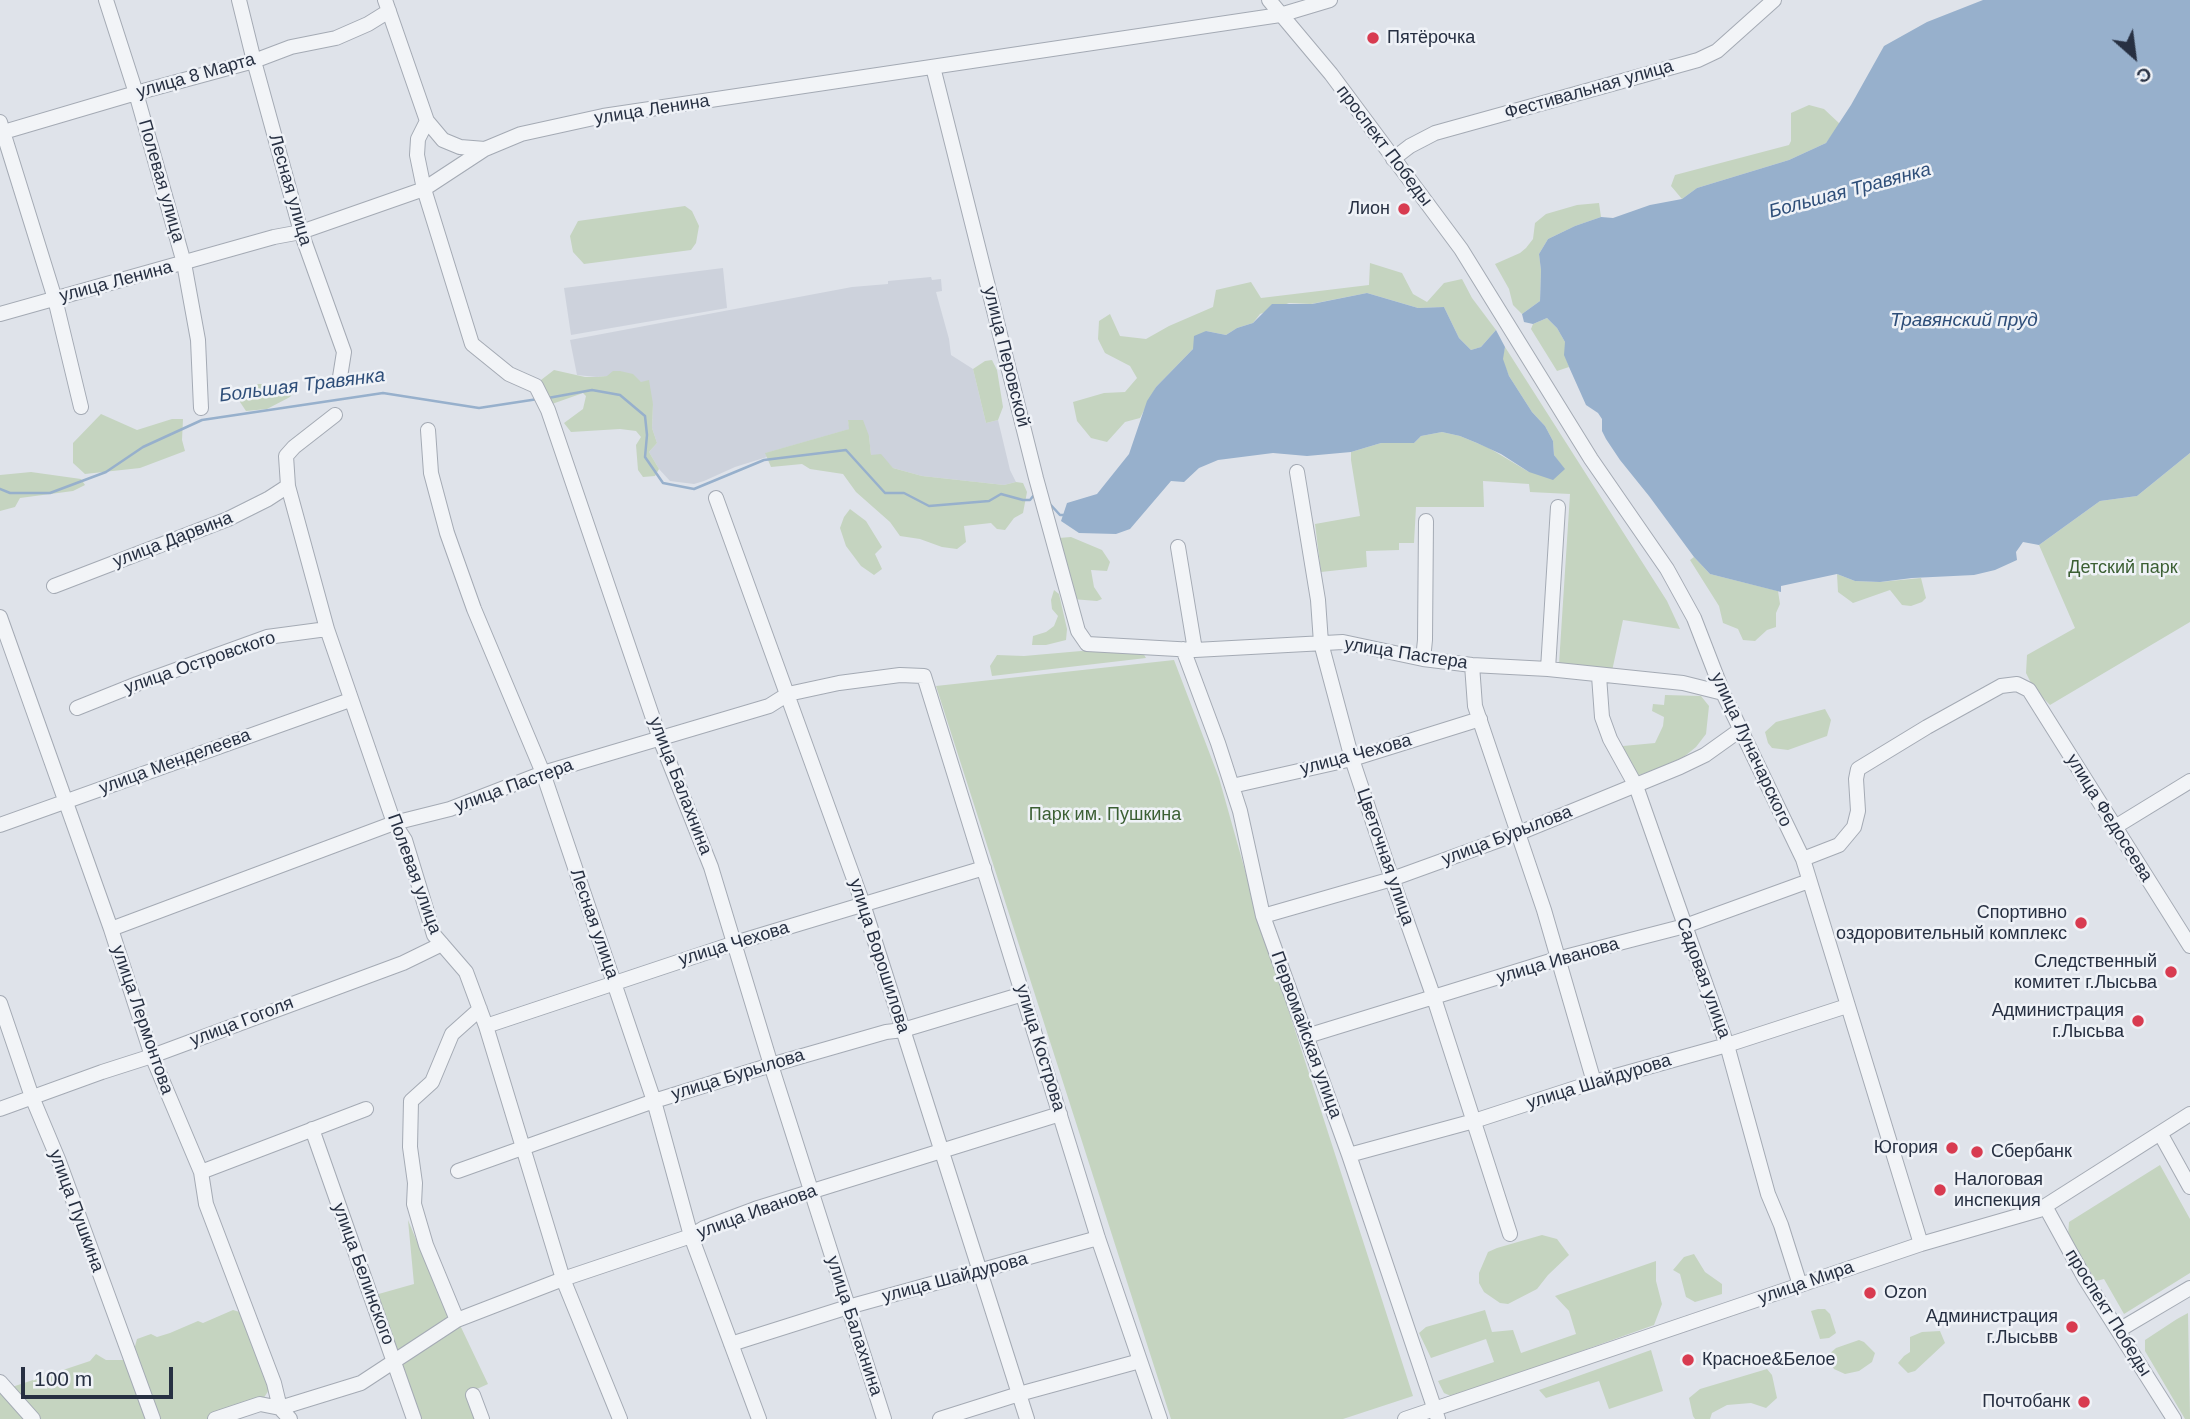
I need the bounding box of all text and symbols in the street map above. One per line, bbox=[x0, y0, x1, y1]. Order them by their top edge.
north arrow bbox=[2099, 21, 2169, 91]
place label: Пятёрочка bbox=[1387, 27, 1475, 49]
marker: Пятёрочка bbox=[1365, 30, 1381, 46]
street label: улица 8 Марта bbox=[134, 49, 258, 103]
street label: Фестивальная улица bbox=[1502, 56, 1676, 124]
text: С bbox=[2133, 62, 2155, 87]
street label: проспект Победы bbox=[1331, 81, 1437, 211]
street label: улица Ленина bbox=[593, 90, 711, 130]
street label: Полевая улица bbox=[133, 117, 189, 245]
street label: Лесная улица bbox=[264, 132, 316, 248]
water label: Большая Травянка bbox=[1767, 158, 1933, 224]
place label: Лион bbox=[1348, 198, 1390, 220]
marker: Лион bbox=[1396, 201, 1412, 217]
street label: улица Ленина bbox=[57, 257, 175, 307]
street label: улица Перовской bbox=[978, 285, 1034, 429]
water label: Травянский пруд bbox=[1890, 310, 2038, 332]
water label: Большая Травянка bbox=[218, 365, 386, 407]
street label: улица Дарвина bbox=[110, 507, 236, 573]
park label: Детский парк bbox=[2068, 557, 2178, 579]
street label: улица Островского bbox=[122, 627, 278, 699]
street label: улица Пастера bbox=[1343, 634, 1469, 674]
street label: улица Луначарского bbox=[1706, 669, 1796, 831]
street label: улица Балахнина bbox=[644, 714, 716, 858]
street label: улица Менделеева bbox=[96, 725, 254, 799]
street label: улица Чехова bbox=[1298, 730, 1414, 780]
street label: улица Федосеева bbox=[2061, 750, 2157, 886]
street label: улица Пастера bbox=[452, 755, 576, 817]
street label: Цветочная улица bbox=[1351, 786, 1419, 928]
street label: улица Бурылова bbox=[1439, 801, 1575, 871]
park label: Парк им. Пушкина bbox=[1029, 804, 1181, 826]
street label: Полевая улица bbox=[382, 811, 446, 937]
street label: Лесная улица bbox=[565, 866, 623, 982]
street label: улица Ворошилова bbox=[844, 876, 914, 1036]
place label: Спортивно оздоровительный комплекс bbox=[1836, 902, 2067, 944]
street label: Садовая улица bbox=[1671, 914, 1735, 1042]
marker: Спортивно оздоровительный комплекс bbox=[2073, 915, 2089, 931]
street label: улица Чехова bbox=[676, 917, 792, 971]
street label: улица Иванова bbox=[1494, 933, 1622, 989]
street label: улица Лермонтова bbox=[106, 943, 178, 1097]
street label: Первомайская улица bbox=[1266, 948, 1346, 1122]
place label: Следственный комитет г.Лысьва bbox=[2014, 951, 2157, 993]
marker: Следственный комитет г.Лысьва bbox=[2163, 964, 2179, 980]
street label: улица Кострова bbox=[1010, 982, 1070, 1114]
street label: улица Гоголя bbox=[187, 992, 297, 1052]
place label: Администрация г.Лысьва bbox=[1992, 1000, 2124, 1042]
marker: Администрация г.Лысьва bbox=[2130, 1013, 2146, 1029]
street label: улица Бурылова bbox=[669, 1045, 807, 1105]
street label: улица Шайдурова bbox=[1524, 1050, 1674, 1114]
place label: Югория bbox=[1874, 1137, 1938, 1159]
marker: Югория bbox=[1944, 1140, 1960, 1156]
place label: Сбербанк bbox=[1991, 1141, 2072, 1163]
marker: Сбербанк bbox=[1969, 1144, 1985, 1160]
street label: улица Пушкина bbox=[44, 1147, 108, 1275]
place label: Налоговая инспекция bbox=[1954, 1169, 2043, 1212]
street label: улица Иванова bbox=[694, 1180, 820, 1244]
marker: Налоговая инспекция bbox=[1932, 1182, 1948, 1198]
street label: улица Белинского bbox=[327, 1200, 399, 1348]
street label: проспект Победы bbox=[2060, 1245, 2156, 1381]
street label: улица Шайдурова bbox=[880, 1248, 1030, 1308]
street label: улица Балахнина bbox=[821, 1253, 887, 1399]
street label: улица Мира bbox=[1755, 1257, 1857, 1309]
place label: Ozon bbox=[1884, 1282, 1927, 1304]
marker: Ozon bbox=[1862, 1285, 1878, 1301]
place label: Администрация г.Лысьвв bbox=[1926, 1306, 2058, 1348]
marker: Администрация г.Лысьвв bbox=[2064, 1319, 2080, 1335]
place label: Красное&Белое bbox=[1702, 1349, 1835, 1371]
scale bar bbox=[24, 1352, 177, 1396]
marker: Красное&Белое bbox=[1680, 1352, 1696, 1368]
text: 100 m bbox=[34, 1367, 92, 1390]
place label: Почтобанк bbox=[1982, 1391, 2070, 1413]
marker: Почтобанк bbox=[2076, 1394, 2092, 1410]

